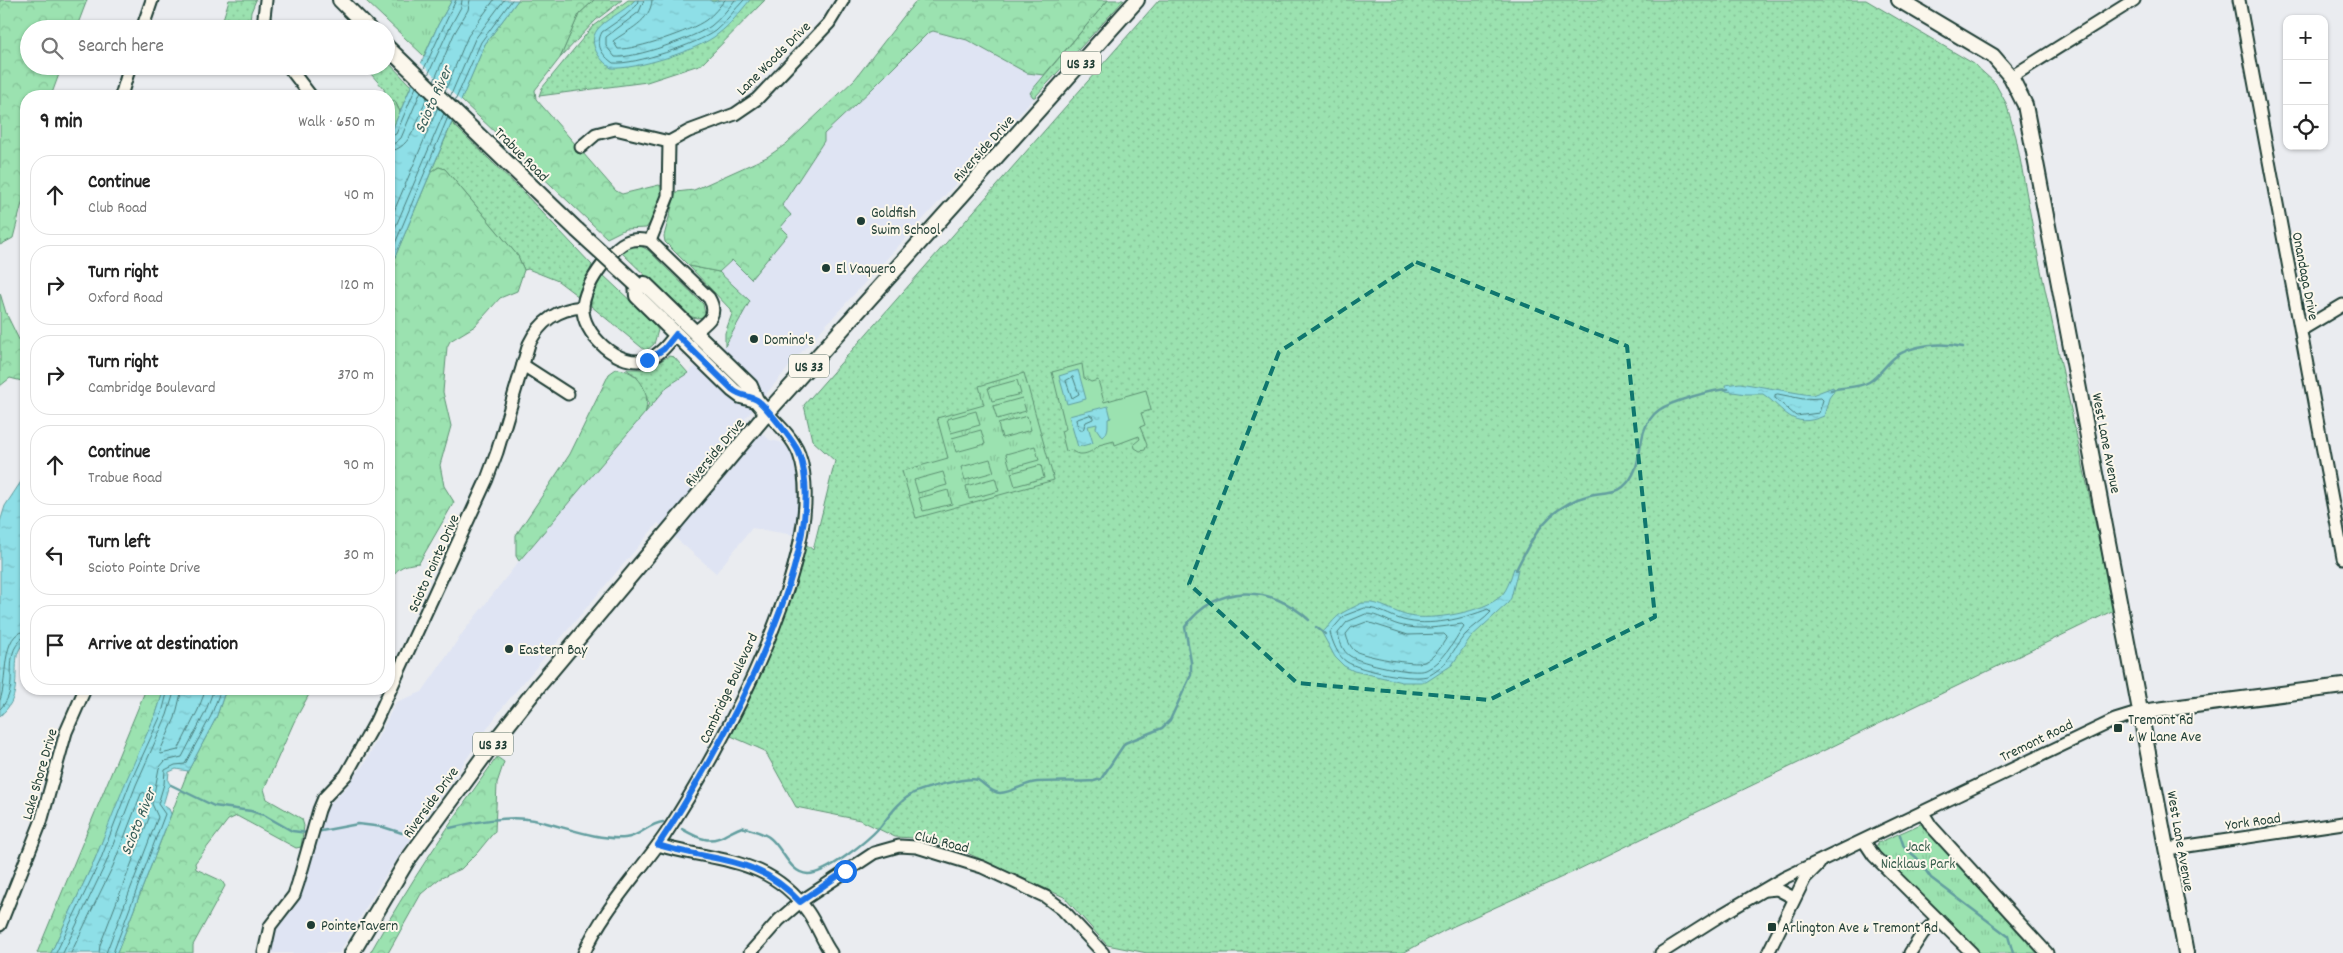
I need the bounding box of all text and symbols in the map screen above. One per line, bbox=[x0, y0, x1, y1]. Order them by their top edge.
map controls bbox=[2283, 15, 2328, 150]
button: + bbox=[2283, 15, 2328, 60]
street label: Lane Woods Drive bbox=[732, 17, 817, 102]
search box bbox=[20, 20, 395, 75]
icon: search bbox=[38, 34, 66, 62]
text: Search here bbox=[78, 34, 164, 61]
road number: US 33 bbox=[1061, 52, 1101, 74]
button: − bbox=[2283, 60, 2328, 105]
water label: Scioto River bbox=[409, 61, 460, 137]
button: locate bbox=[2283, 105, 2328, 150]
text: 9 min bbox=[40, 108, 82, 138]
text: Walk · 650 m bbox=[298, 111, 375, 134]
street label: Riverside Drive bbox=[948, 111, 1021, 188]
street label: Trabue Road bbox=[488, 123, 553, 188]
text: Continue bbox=[88, 170, 150, 197]
icon: ahead bbox=[41, 181, 69, 209]
text: 40 m bbox=[344, 184, 374, 207]
text: Club Road bbox=[88, 197, 147, 220]
place label: Goldfish Swim School bbox=[871, 203, 941, 242]
marker: Goldfish Swim School bbox=[855, 215, 867, 227]
street label: Onandaga Drive bbox=[2285, 230, 2323, 323]
place label: El Vaquero bbox=[836, 259, 896, 281]
text: Turn right bbox=[88, 260, 159, 287]
marker: El Vaquero bbox=[820, 262, 832, 274]
icon: right bbox=[41, 271, 69, 299]
text: 120 m bbox=[340, 274, 374, 297]
text: Oxford Road bbox=[88, 287, 163, 310]
place label: Domino's bbox=[764, 330, 814, 352]
marker: Domino's bbox=[748, 333, 760, 345]
route end bbox=[636, 349, 659, 372]
text: Turn right bbox=[88, 350, 159, 377]
road number: US 33 bbox=[789, 354, 829, 378]
icon: right bbox=[41, 361, 69, 389]
text: 370 m bbox=[337, 364, 374, 387]
text: Cambridge Boulevard bbox=[88, 377, 215, 400]
street label: West Lane Avenue bbox=[2085, 391, 2126, 496]
street label: Riverside Drive bbox=[680, 414, 751, 492]
text: Continue bbox=[88, 440, 150, 467]
icon: ahead bbox=[41, 451, 69, 479]
text: 90 m bbox=[343, 454, 374, 477]
text: Trabue Road bbox=[88, 467, 162, 490]
street label: Scioto Pointe Drive bbox=[403, 511, 466, 616]
text: Turn left bbox=[88, 530, 151, 557]
icon: left bbox=[41, 541, 69, 569]
text: 30 m bbox=[344, 544, 374, 567]
text: Scioto Pointe Drive bbox=[88, 557, 200, 580]
street label: Cambridge Boulevard bbox=[695, 630, 765, 748]
icon: arrive bbox=[41, 631, 69, 659]
text: Arrive at destination bbox=[88, 632, 238, 659]
place label: Eastern Bay bbox=[519, 640, 588, 662]
marker: Eastern Bay bbox=[503, 643, 515, 655]
place label: Tremont Rd & W Lane Ave bbox=[2128, 710, 2202, 749]
street label: Tremont Road bbox=[1997, 715, 2077, 769]
marker: Tremont Rd & W Lane Ave bbox=[2112, 722, 2124, 734]
street label: Lake Shore Drive bbox=[17, 726, 65, 823]
road number: US 33 bbox=[473, 732, 513, 756]
street label: Riverside Drive bbox=[398, 763, 465, 843]
water label: Scioto River bbox=[115, 783, 164, 859]
street label: West Lane Avenue bbox=[2159, 789, 2199, 894]
street label: York Road bbox=[2224, 808, 2282, 838]
street label: Club Road bbox=[912, 826, 971, 860]
park label: Jack Nicklaus Park bbox=[1881, 837, 1955, 876]
route start bbox=[834, 860, 857, 883]
place label: Pointe Tavern bbox=[321, 916, 398, 938]
place label: Arlington Ave & Tremont Rd bbox=[1782, 918, 1938, 940]
marker: Pointe Tavern bbox=[305, 919, 317, 931]
marker: Arlington Ave & Tremont Rd bbox=[1766, 921, 1778, 933]

